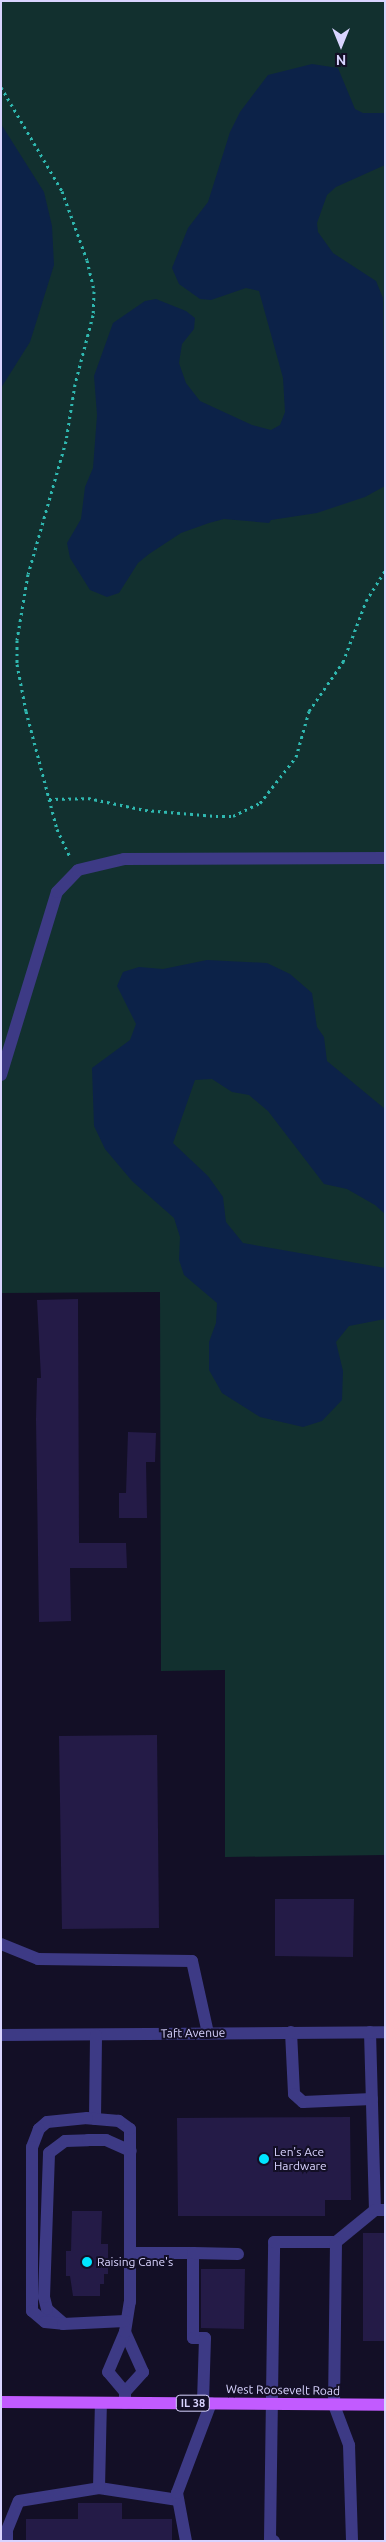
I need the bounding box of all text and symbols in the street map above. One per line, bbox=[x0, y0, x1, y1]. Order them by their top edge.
north arrow bbox=[316, 20, 366, 70]
text: N bbox=[336, 52, 346, 68]
street label: Taft Avenue bbox=[160, 2025, 226, 2041]
place label: Len's Ace Hardware bbox=[274, 2145, 327, 2173]
marker: Len's Ace Hardware bbox=[258, 2153, 270, 2165]
place label: Raising Cane's bbox=[97, 2255, 173, 2269]
marker: Raising Cane's bbox=[81, 2256, 93, 2268]
street label: West Roosevelt Road bbox=[226, 2382, 340, 2398]
road number: IL 38 bbox=[176, 2394, 210, 2412]

